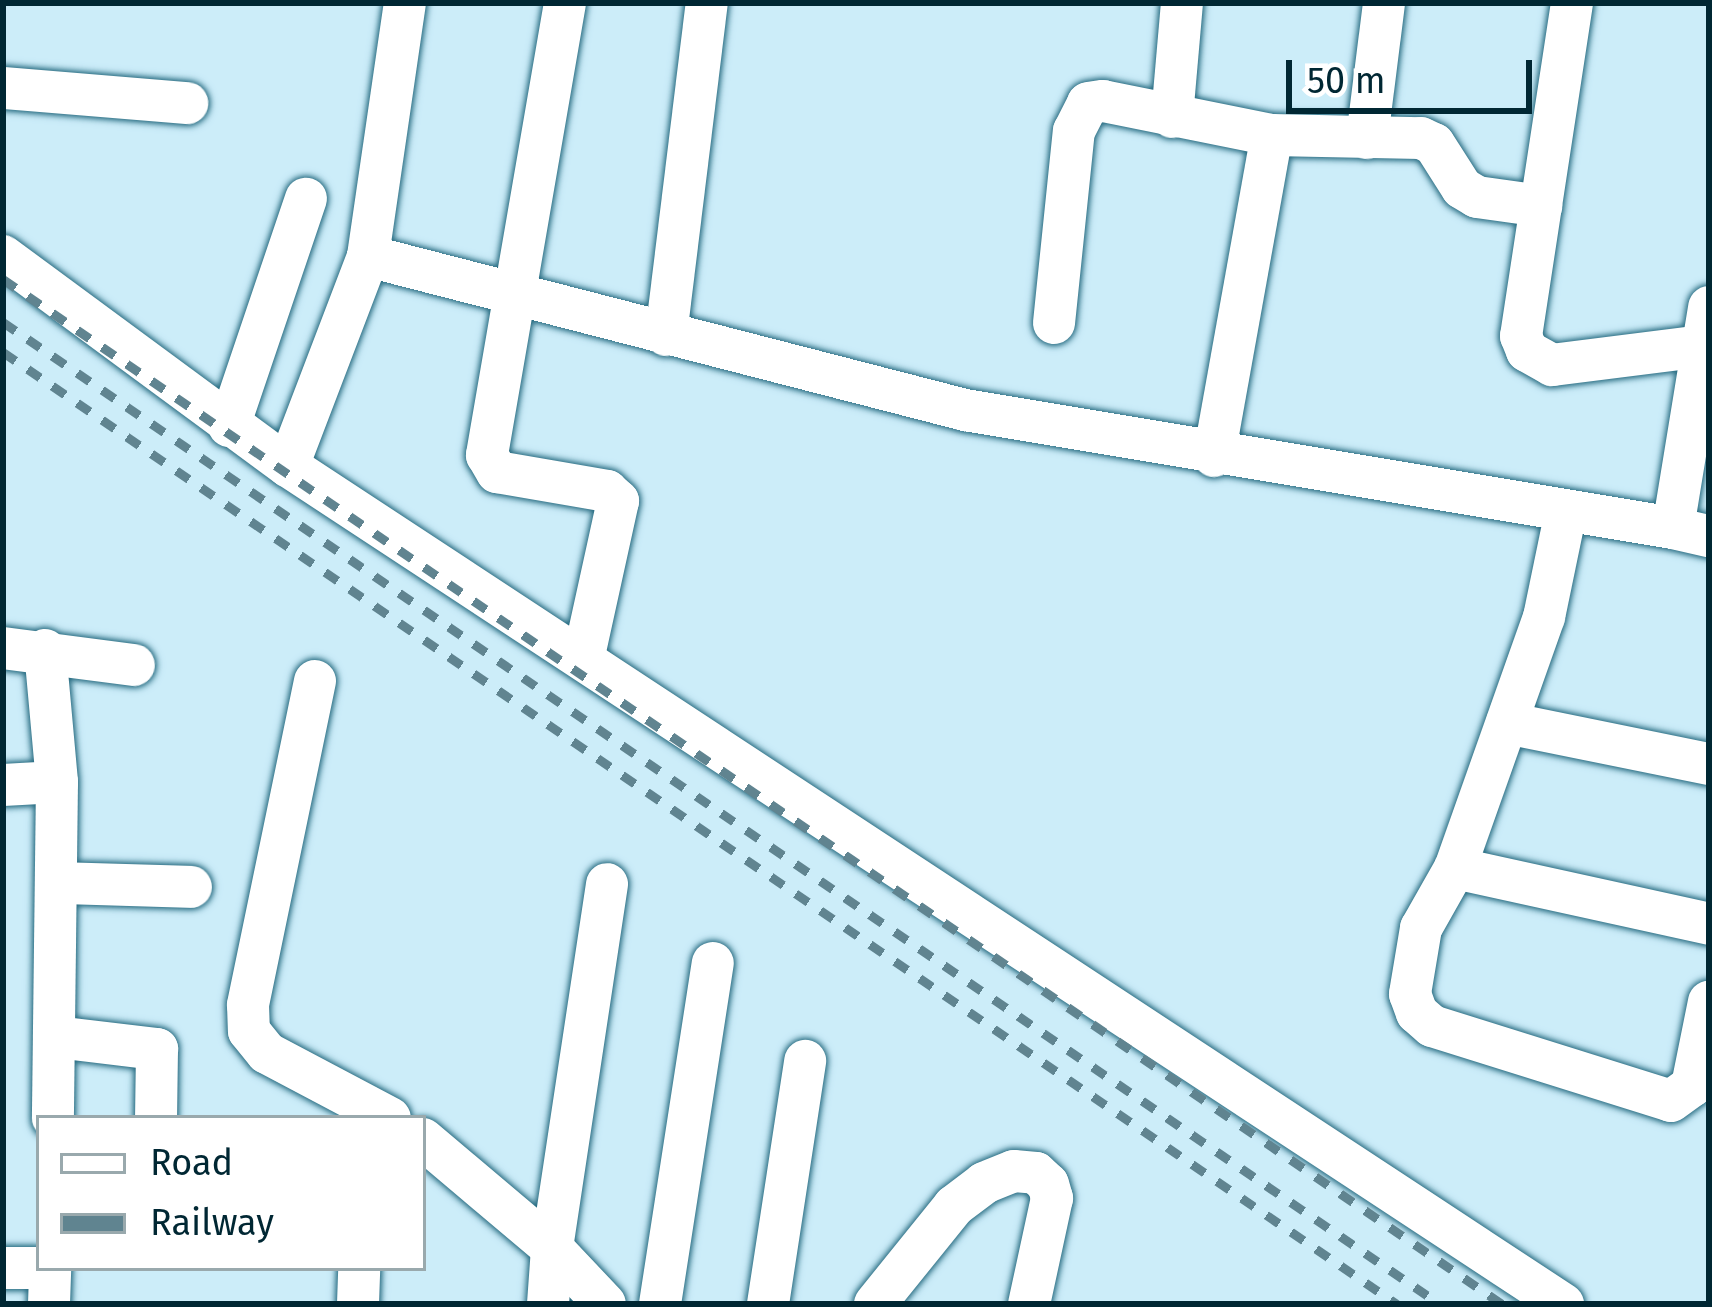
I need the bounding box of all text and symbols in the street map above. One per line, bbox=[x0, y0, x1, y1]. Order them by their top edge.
scale bar bbox=[1292, 36, 1538, 110]
text: 50 m bbox=[1307, 59, 1386, 103]
legend bbox=[36, 1115, 426, 1271]
text: Road bbox=[150, 1141, 233, 1185]
text: Railway bbox=[150, 1201, 274, 1245]

